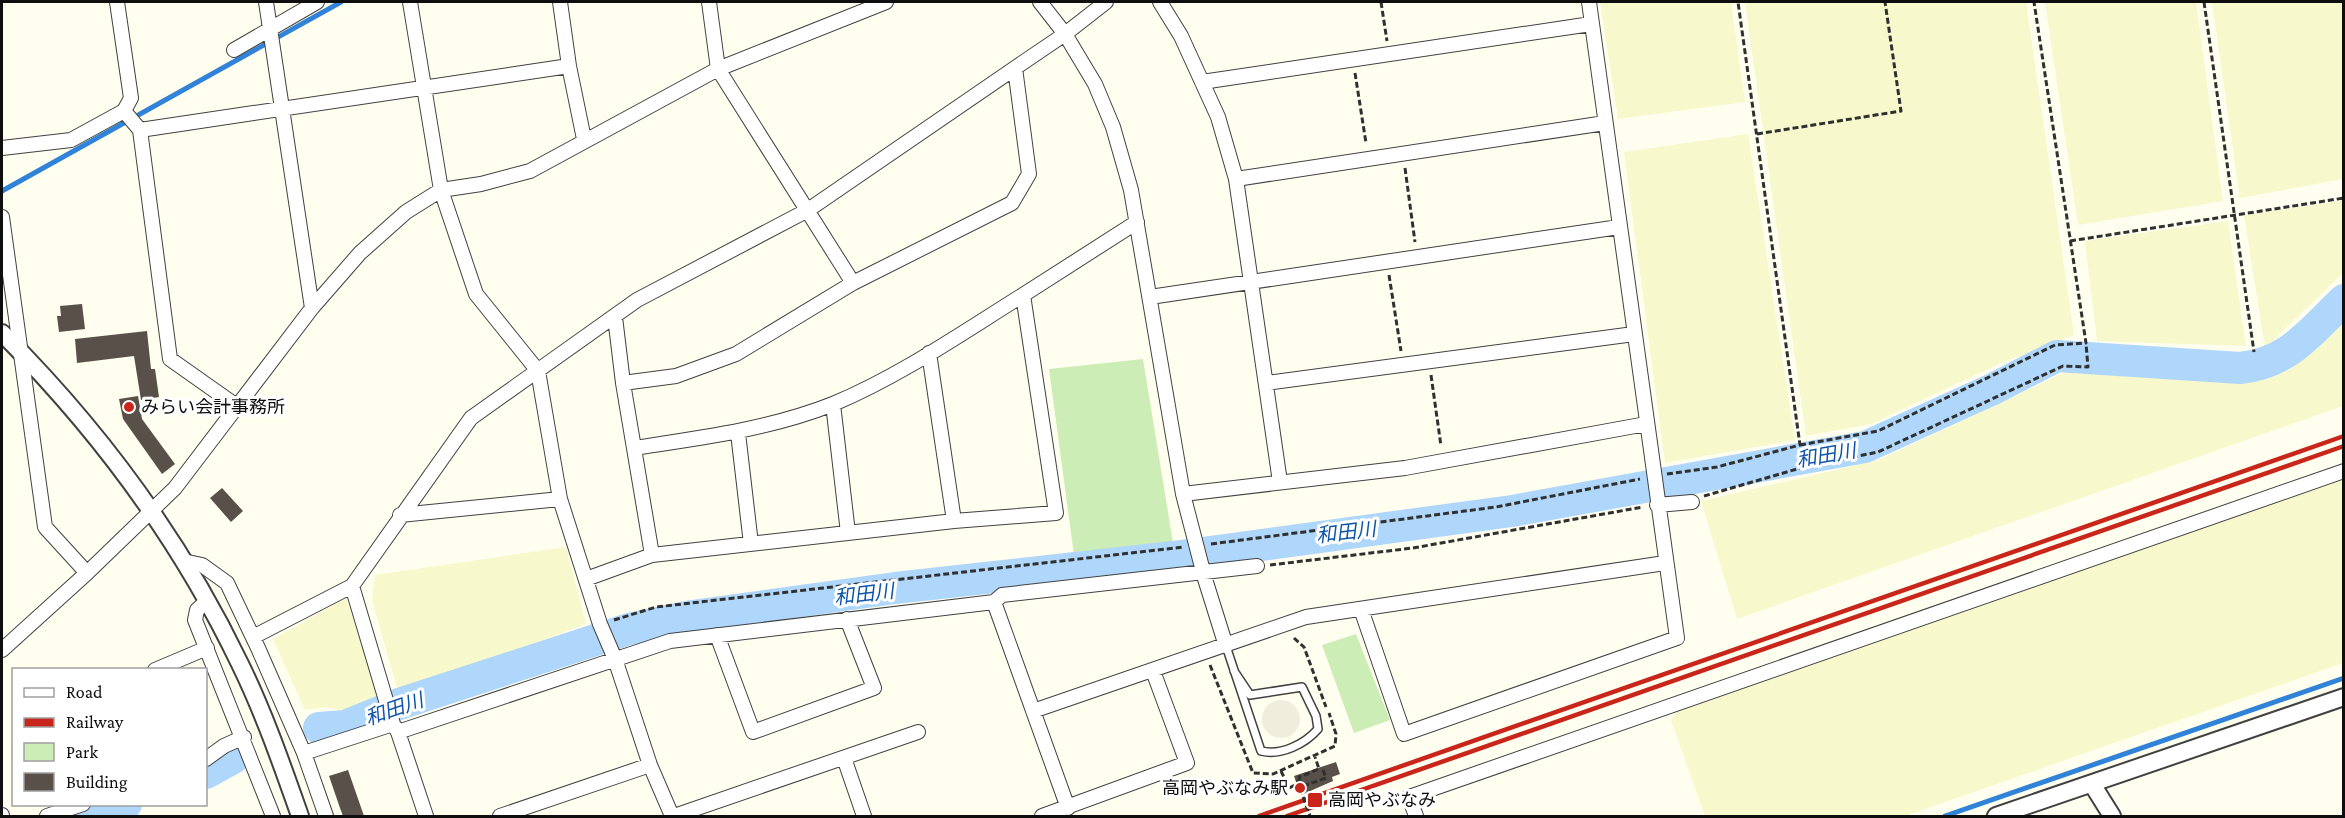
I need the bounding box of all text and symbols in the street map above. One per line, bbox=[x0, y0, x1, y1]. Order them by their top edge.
place label: みらい会計事務所 bbox=[141, 397, 285, 417]
marker: みらい会計事務所 bbox=[122, 400, 136, 414]
water label: 和田川 bbox=[1795, 439, 1859, 471]
water label: 和田川 bbox=[1315, 517, 1379, 547]
water label: 和田川 bbox=[833, 579, 897, 609]
legend bbox=[12, 668, 207, 806]
text: Road bbox=[66, 682, 103, 702]
water label: 和田川 bbox=[362, 688, 428, 729]
text: Railway bbox=[66, 712, 124, 732]
text: Park bbox=[66, 742, 98, 762]
text: Building bbox=[66, 772, 128, 792]
place label: 高岡やぶなみ駅 bbox=[1162, 778, 1288, 798]
marker: 高岡やぶなみ駅 bbox=[1293, 781, 1307, 795]
place label: 高岡やぶなみ bbox=[1328, 790, 1436, 810]
marker: 高岡やぶなみ bbox=[1306, 791, 1324, 809]

